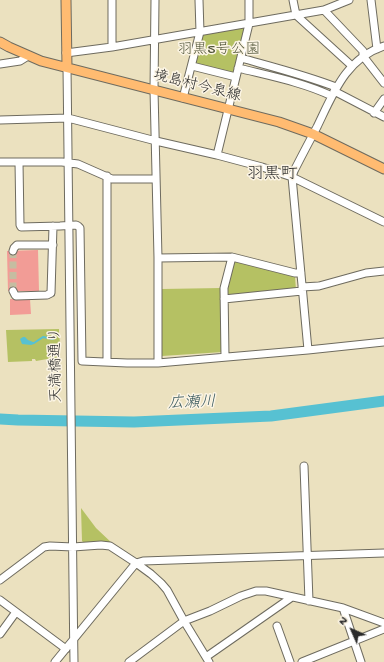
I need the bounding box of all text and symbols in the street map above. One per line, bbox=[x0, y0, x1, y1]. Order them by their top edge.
park label: 羽黒5号公園 bbox=[178, 42, 260, 60]
street label: 境島村今泉線 bbox=[151, 67, 243, 107]
district label: 羽黒町 bbox=[247, 165, 297, 185]
street label: 天満橋通り bbox=[47, 327, 67, 403]
water label: 広瀬川 bbox=[168, 394, 216, 414]
north arrow bbox=[332, 610, 372, 650]
text: N bbox=[337, 615, 350, 628]

